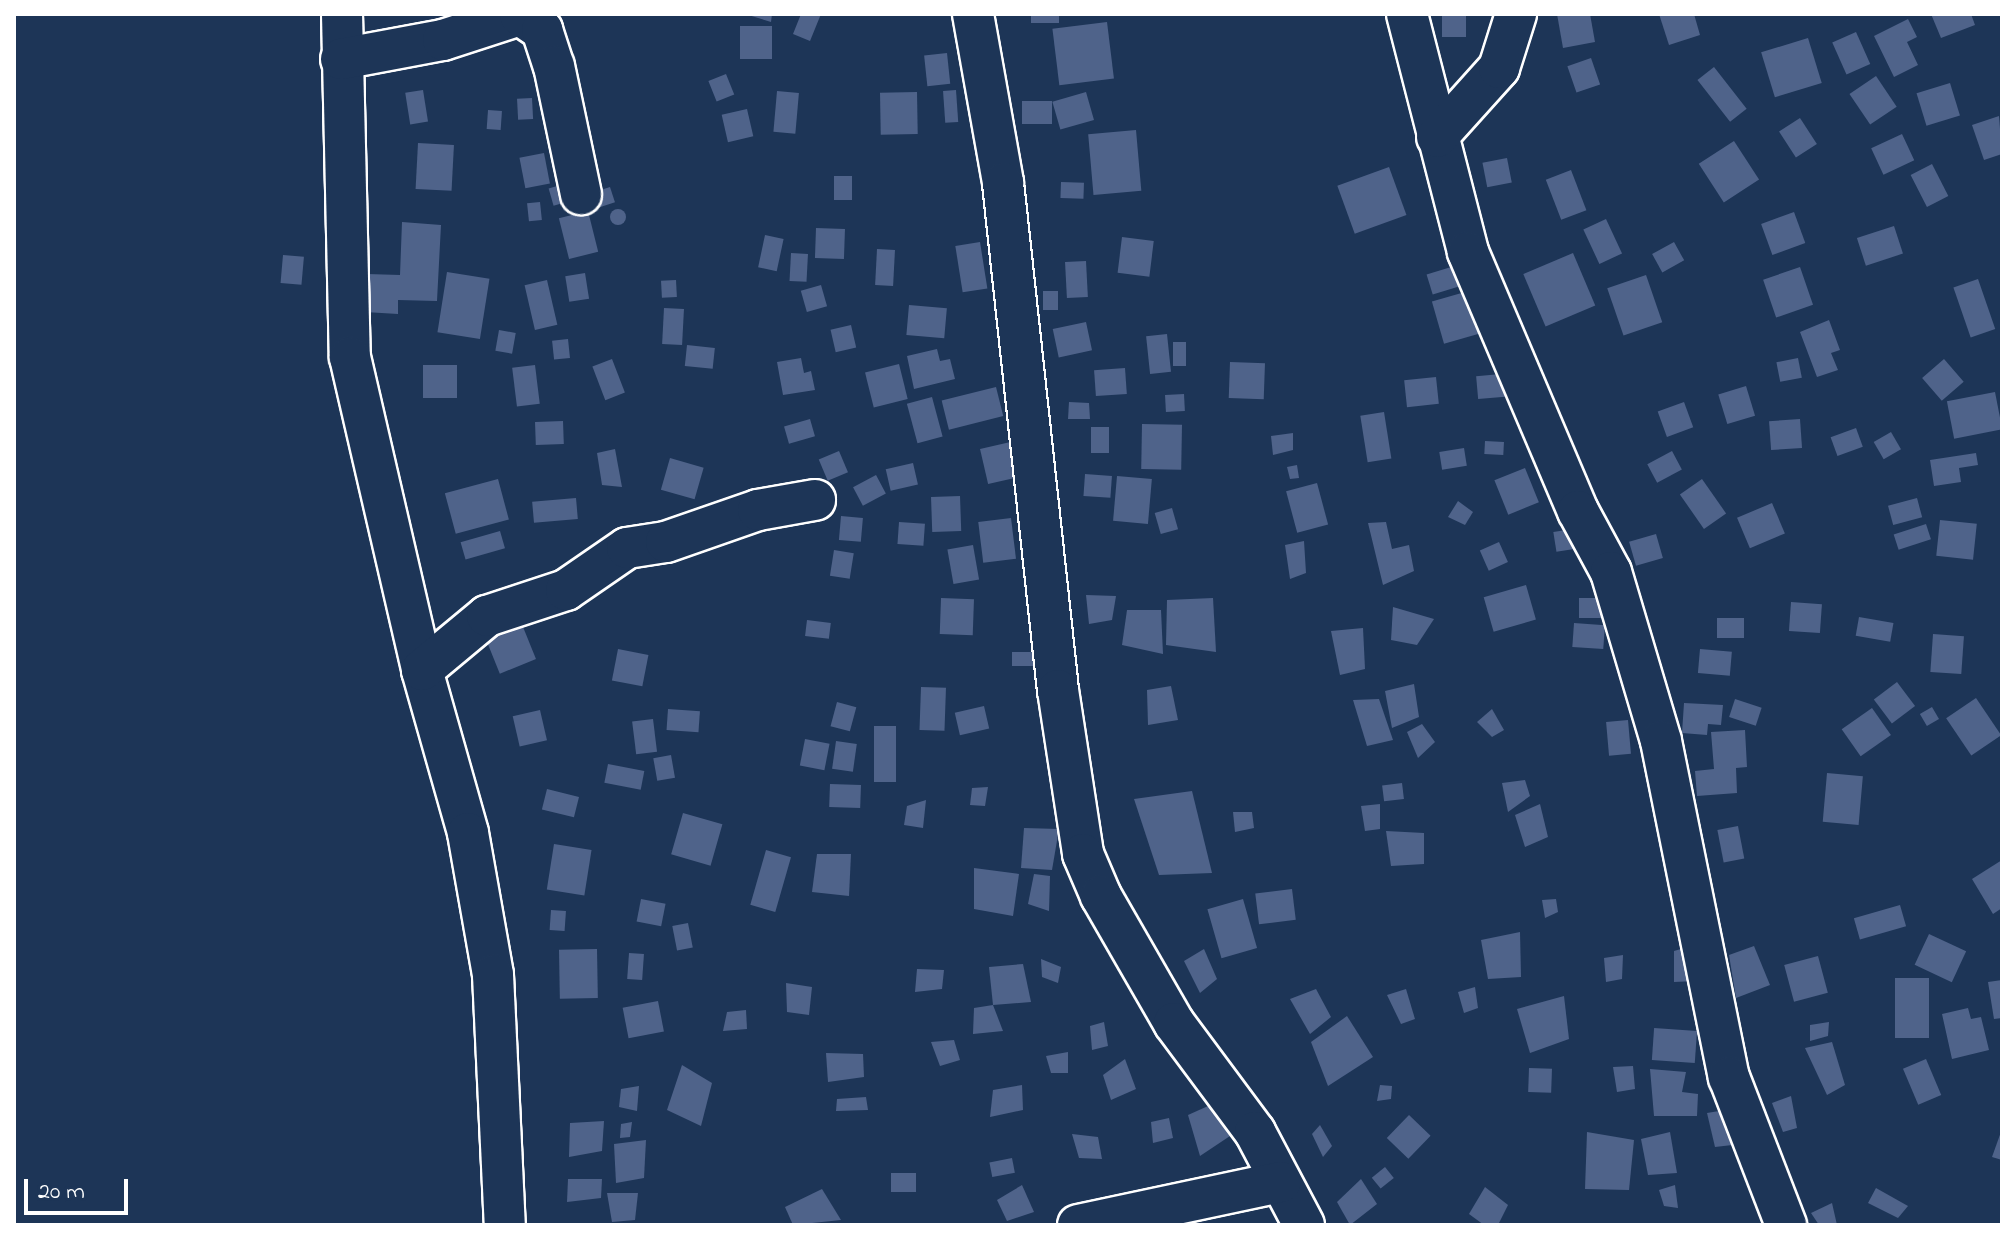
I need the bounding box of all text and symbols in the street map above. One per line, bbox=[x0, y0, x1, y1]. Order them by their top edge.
scale bar bbox=[28, 1163, 132, 1213]
text: 20 m bbox=[38, 1175, 85, 1210]

